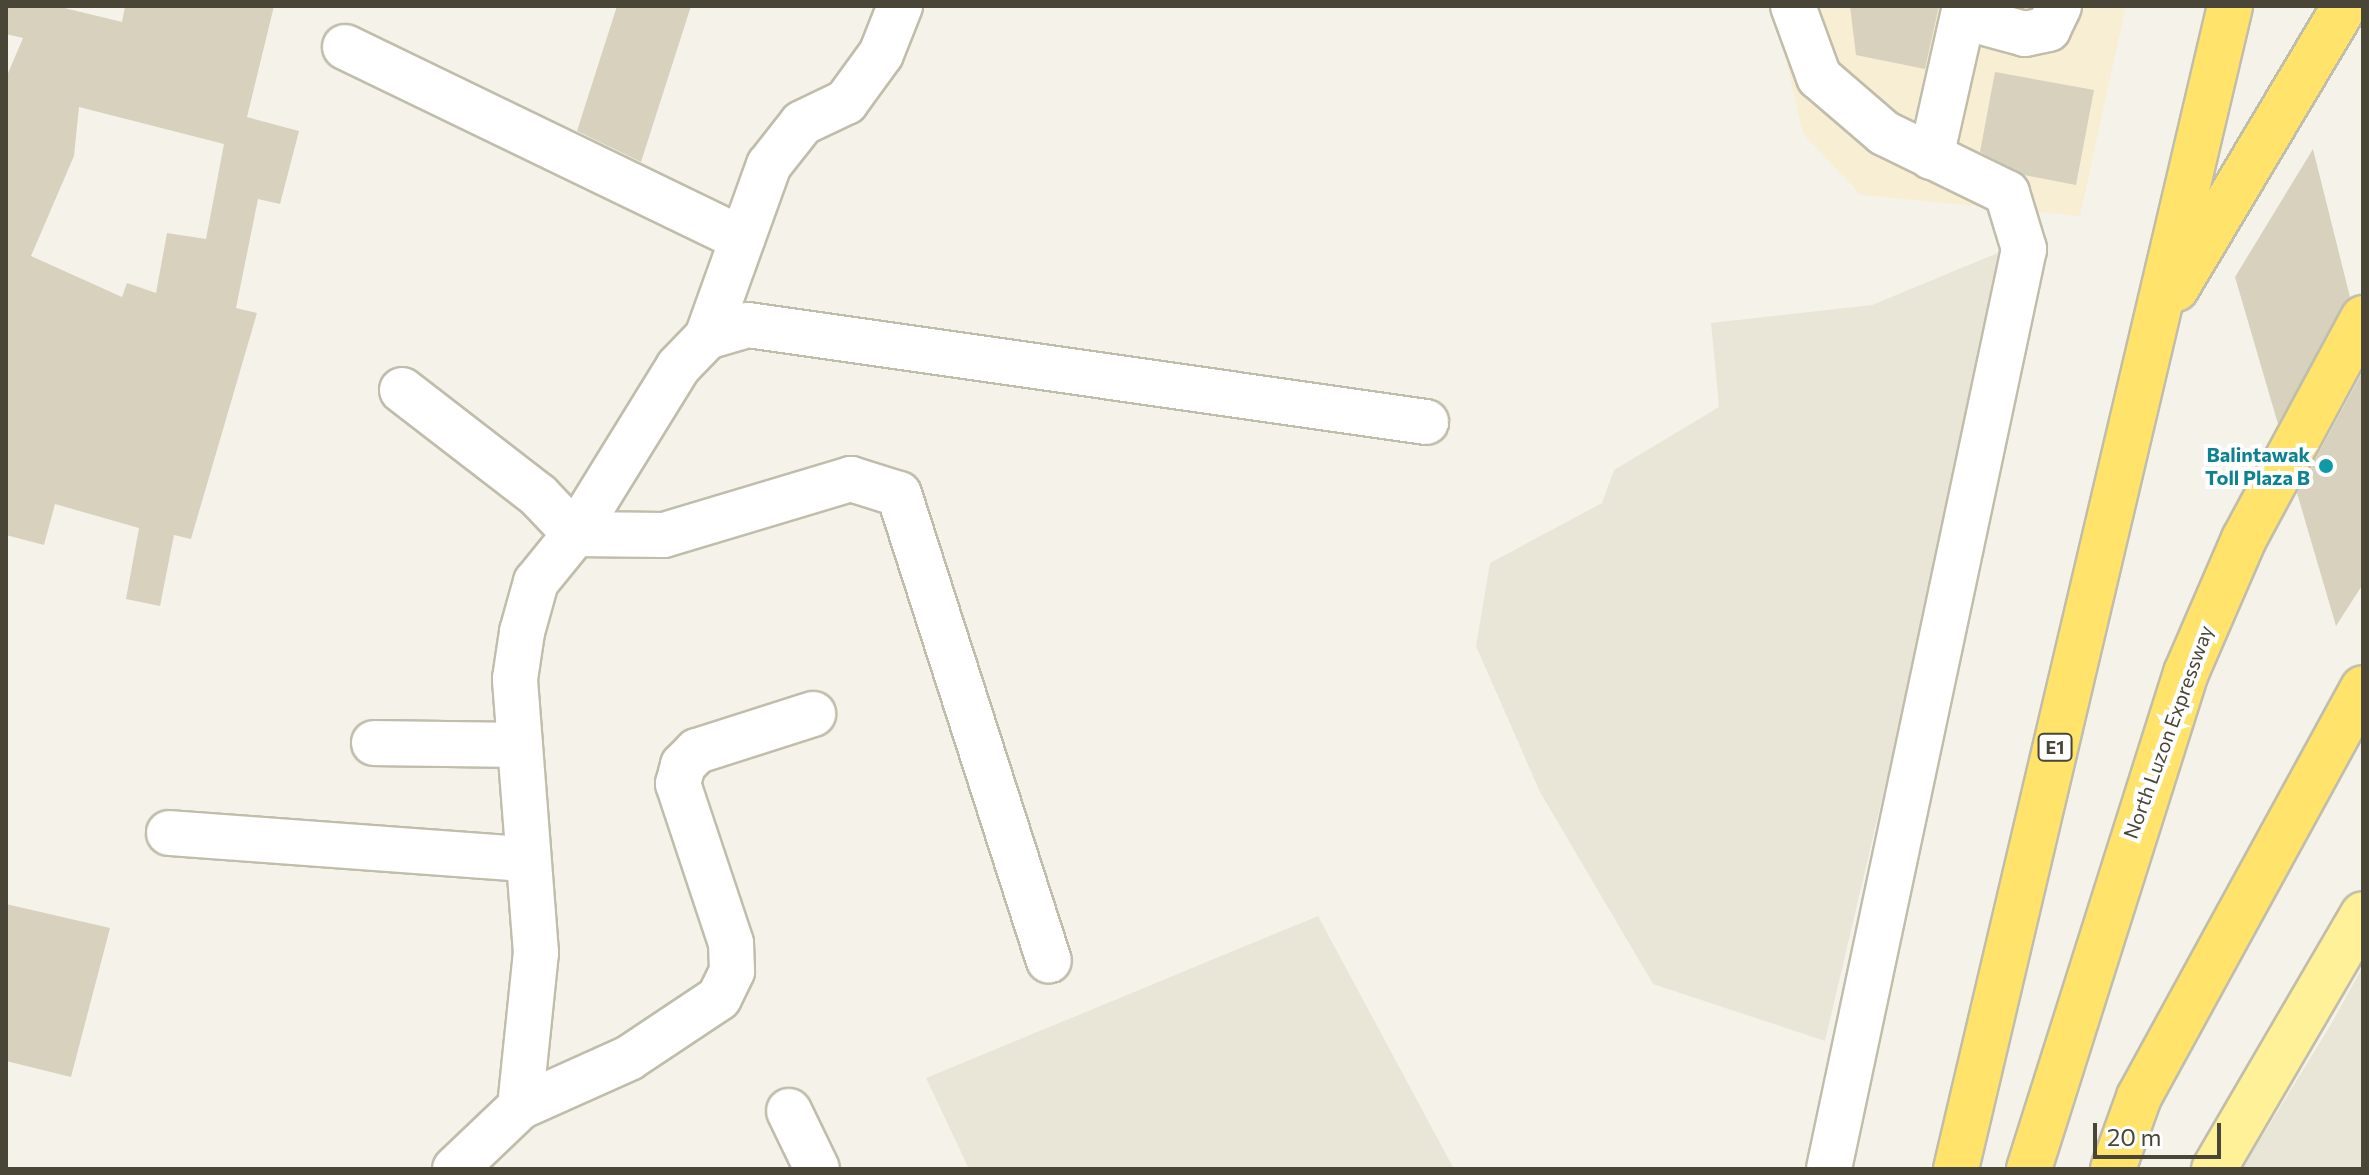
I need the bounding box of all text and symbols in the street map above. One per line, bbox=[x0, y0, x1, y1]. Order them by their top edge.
place label: Balintawak Toll Plaza B bbox=[2205, 442, 2310, 489]
marker: Balintawak Toll Plaza B bbox=[2317, 457, 2335, 475]
street label: North Luzon Expressway bbox=[2118, 622, 2218, 842]
road number: E1 bbox=[2037, 733, 2073, 761]
scale bar bbox=[2097, 1107, 2225, 1157]
text: 20 m bbox=[2107, 1122, 2161, 1151]

